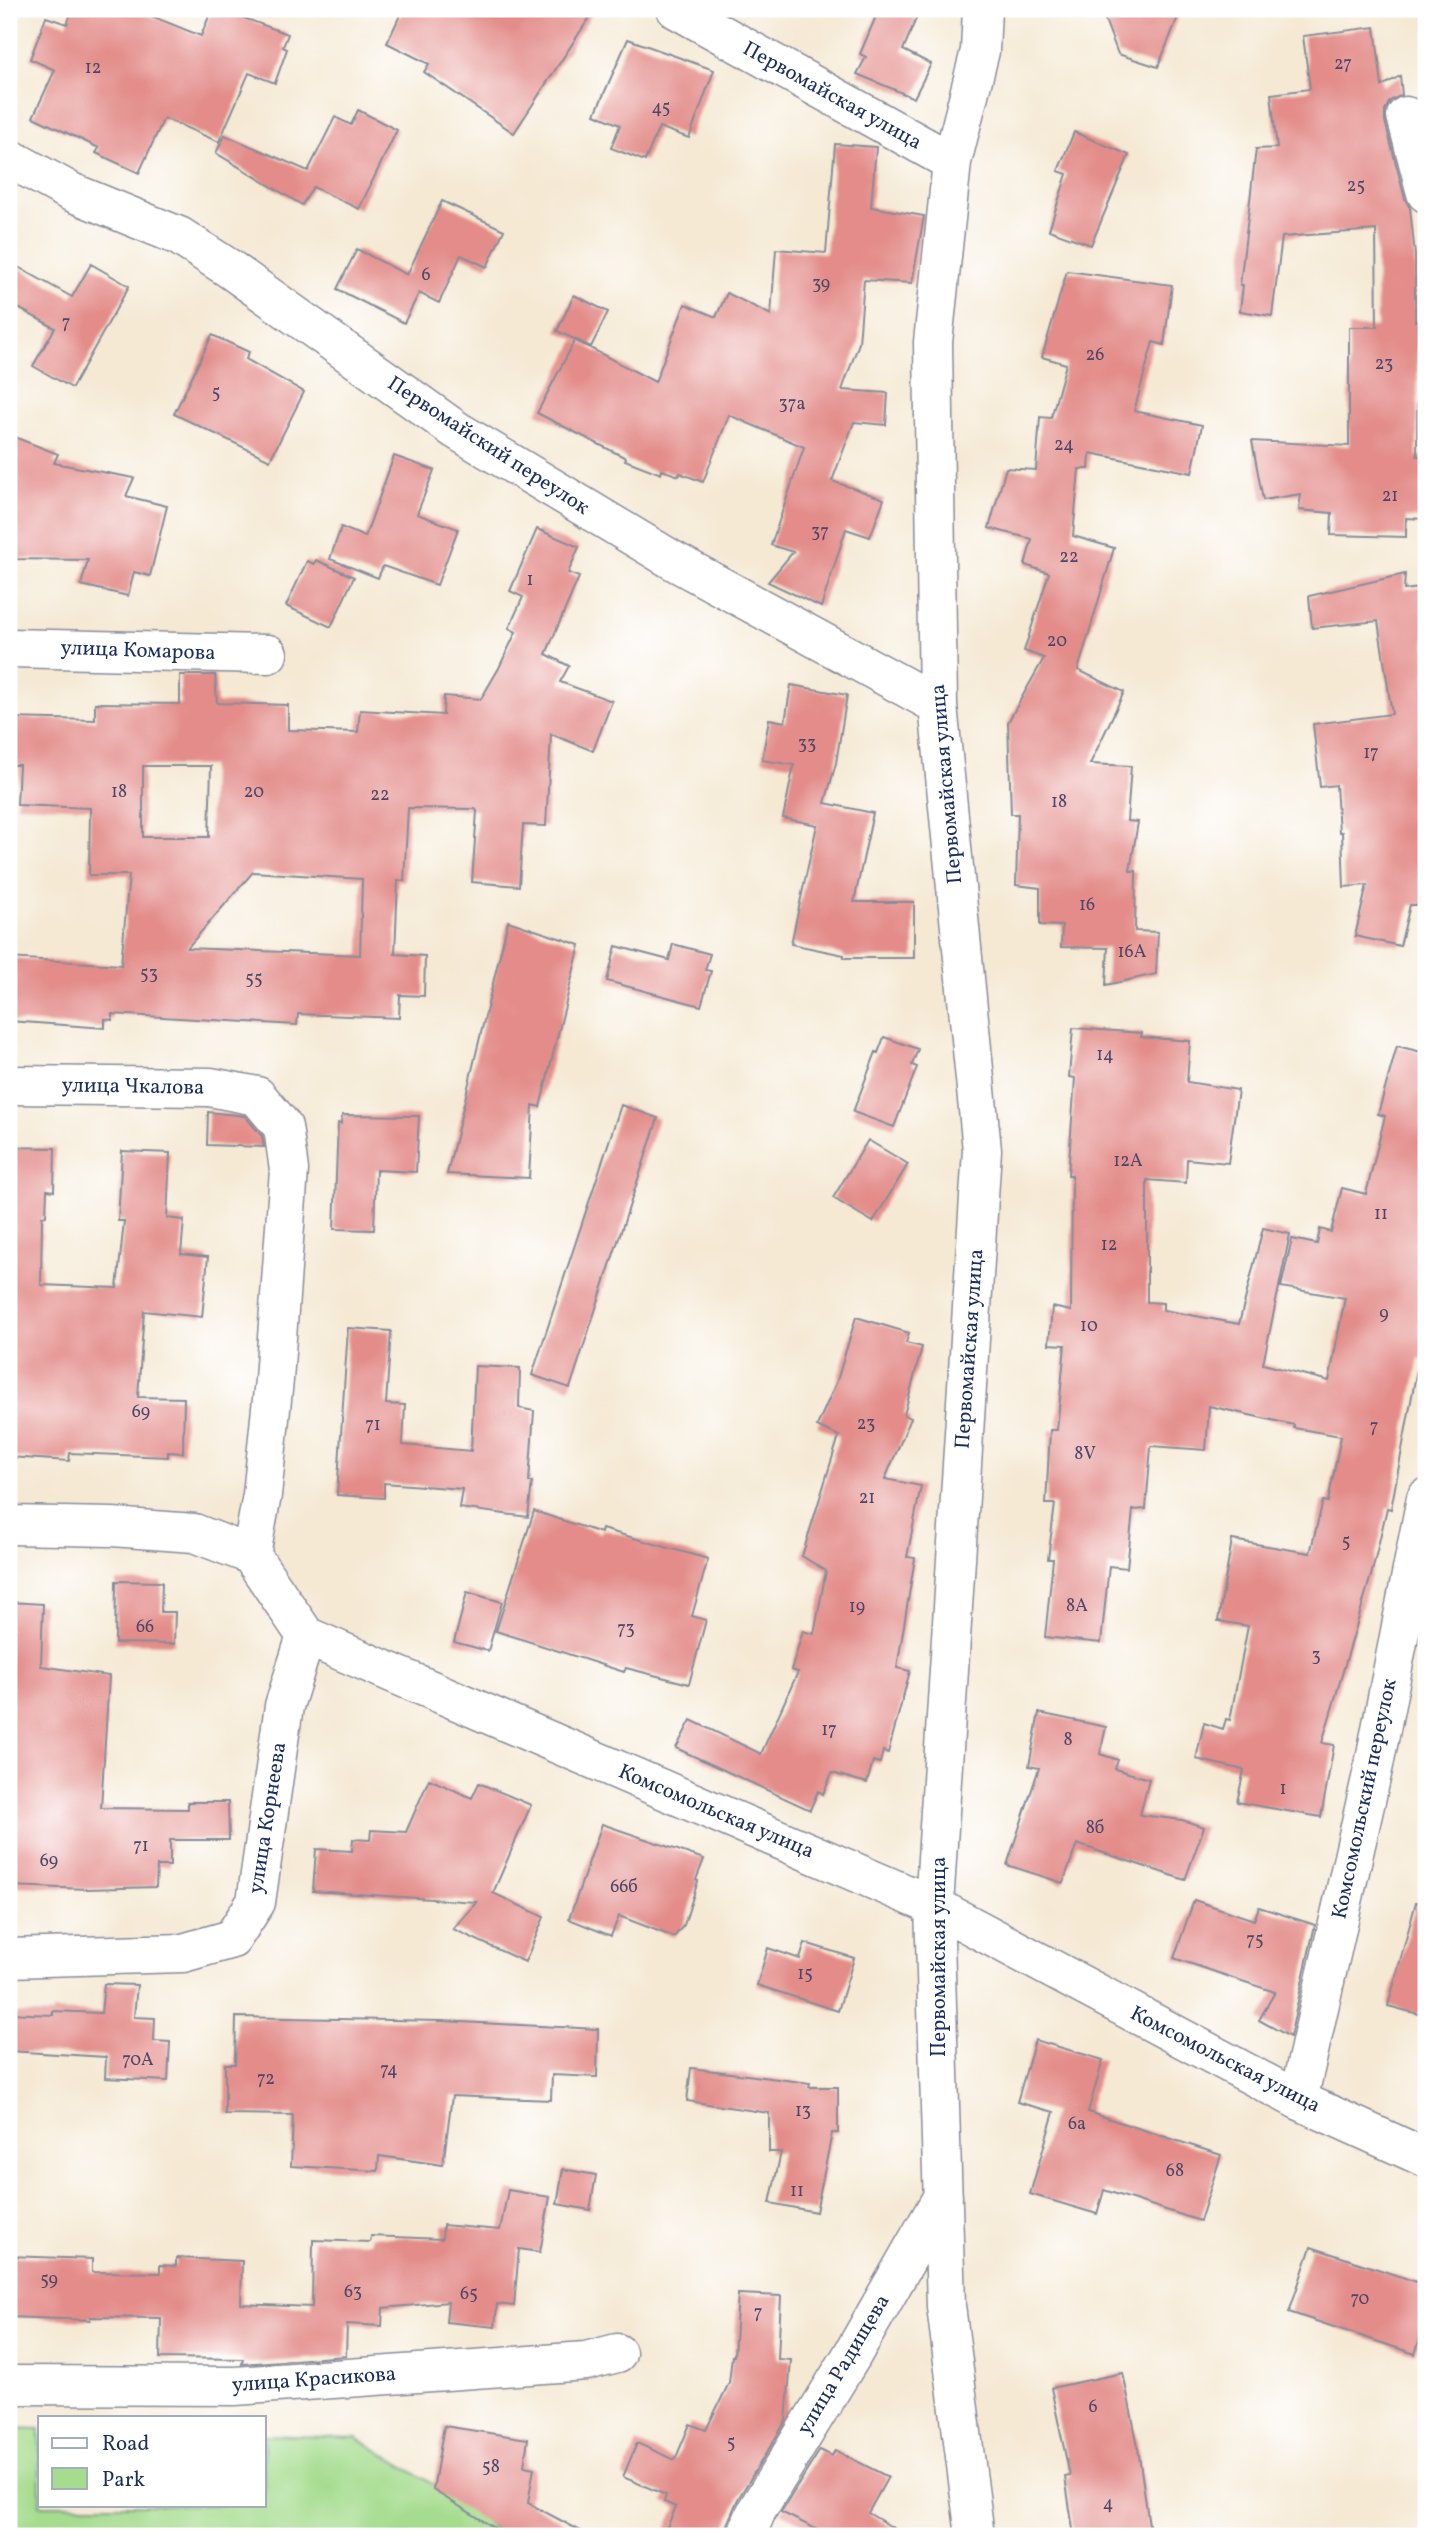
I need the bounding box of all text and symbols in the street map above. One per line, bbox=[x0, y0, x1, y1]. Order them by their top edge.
street label: Первомайская улица bbox=[737, 35, 927, 157]
house number: 27 bbox=[1334, 52, 1352, 77]
house number: 12 bbox=[85, 56, 101, 81]
house number: 45 bbox=[652, 96, 670, 121]
house number: 25 bbox=[1347, 174, 1365, 199]
house number: 6 bbox=[421, 263, 431, 288]
house number: 39 bbox=[812, 272, 830, 297]
house number: 7 bbox=[62, 311, 70, 336]
house number: 26 bbox=[1086, 343, 1104, 368]
house number: 23 bbox=[1375, 352, 1393, 377]
street label: Первомайский переулок bbox=[381, 370, 595, 522]
house number: 5 bbox=[212, 381, 220, 406]
house number: 37а bbox=[779, 392, 805, 417]
house number: 24 bbox=[1054, 433, 1074, 458]
house number: 21 bbox=[1382, 484, 1398, 509]
house number: 37 bbox=[811, 520, 829, 545]
house number: 22 bbox=[1059, 545, 1079, 570]
house number: 1 bbox=[527, 568, 533, 593]
house number: 20 bbox=[1047, 629, 1067, 654]
street label: улица Комарова bbox=[60, 634, 216, 668]
street label: Первомайская улица bbox=[924, 683, 970, 885]
house number: 33 bbox=[798, 732, 816, 757]
house number: 17 bbox=[1363, 741, 1379, 766]
house number: 18 bbox=[111, 780, 127, 805]
house number: 20 bbox=[244, 780, 264, 805]
house number: 22 bbox=[370, 783, 390, 808]
house number: 18 bbox=[1051, 790, 1067, 815]
house number: 16 bbox=[1079, 893, 1095, 918]
house number: 16A bbox=[1118, 940, 1147, 965]
house number: 53 bbox=[140, 962, 158, 987]
house number: 55 bbox=[245, 967, 263, 992]
house number: 14 bbox=[1096, 1043, 1114, 1068]
street label: улица Чкалова bbox=[61, 1071, 205, 1103]
house number: 12A bbox=[1113, 1149, 1143, 1174]
house number: 11 bbox=[1374, 1202, 1388, 1227]
house number: 12 bbox=[1101, 1233, 1117, 1258]
street label: Первомайская улица bbox=[949, 1248, 991, 1450]
house number: 9 bbox=[1379, 1302, 1389, 1327]
house number: 10 bbox=[1080, 1314, 1098, 1339]
house number: 69 bbox=[132, 1400, 150, 1425]
house number: 23 bbox=[857, 1412, 875, 1437]
house number: 71 bbox=[365, 1413, 381, 1438]
house number: 7 bbox=[1370, 1415, 1378, 1440]
house number: 8V bbox=[1074, 1442, 1096, 1467]
house number: 21 bbox=[859, 1486, 875, 1511]
house number: 5 bbox=[1342, 1530, 1350, 1555]
house number: 8A bbox=[1066, 1594, 1088, 1619]
house number: 19 bbox=[849, 1595, 865, 1620]
house number: 66 bbox=[136, 1615, 154, 1640]
house number: 73 bbox=[617, 1617, 635, 1642]
house number: 3 bbox=[1311, 1644, 1321, 1669]
street label: Комсомольский переулок bbox=[1325, 1676, 1405, 1922]
house number: 17 bbox=[821, 1718, 837, 1743]
house number: 8 bbox=[1063, 1728, 1073, 1753]
street label: улица Корнеева bbox=[242, 1740, 294, 1896]
street label: Комсомольская улица bbox=[614, 1758, 818, 1866]
house number: 1 bbox=[1280, 1777, 1286, 1802]
house number: 8б bbox=[1086, 1816, 1104, 1841]
house number: 71 bbox=[133, 1834, 149, 1859]
house number: 69 bbox=[40, 1849, 58, 1874]
street label: Первомайская улица bbox=[925, 1857, 954, 2057]
house number: 66б bbox=[610, 1875, 638, 1900]
house number: 75 bbox=[1246, 1928, 1264, 1953]
house number: 15 bbox=[797, 1962, 813, 1987]
street label: Комсомольская улица bbox=[1125, 1999, 1325, 2121]
house number: 70A bbox=[122, 2048, 154, 2073]
house number: 74 bbox=[380, 2058, 398, 2083]
house number: 72 bbox=[257, 2067, 275, 2092]
house number: 13 bbox=[795, 2099, 811, 2124]
house number: 6а bbox=[1068, 2112, 1086, 2137]
house number: 68 bbox=[1166, 2159, 1184, 2184]
house number: 11 bbox=[790, 2179, 804, 2204]
house number: 59 bbox=[40, 2268, 58, 2293]
house number: 63 bbox=[344, 2280, 362, 2305]
house number: 65 bbox=[460, 2282, 478, 2307]
house number: 70 bbox=[1351, 2287, 1370, 2312]
street label: улица Радищева bbox=[791, 2289, 897, 2441]
house number: 7 bbox=[754, 2301, 762, 2326]
street label: улица Красикова bbox=[231, 2360, 397, 2400]
house number: 6 bbox=[1088, 2395, 1098, 2420]
legend bbox=[38, 2416, 266, 2506]
text: Road bbox=[102, 2430, 149, 2459]
house number: 5 bbox=[727, 2431, 735, 2456]
house number: 58 bbox=[482, 2455, 500, 2480]
text: Park bbox=[102, 2466, 145, 2495]
house number: 4 bbox=[1103, 2492, 1113, 2517]

